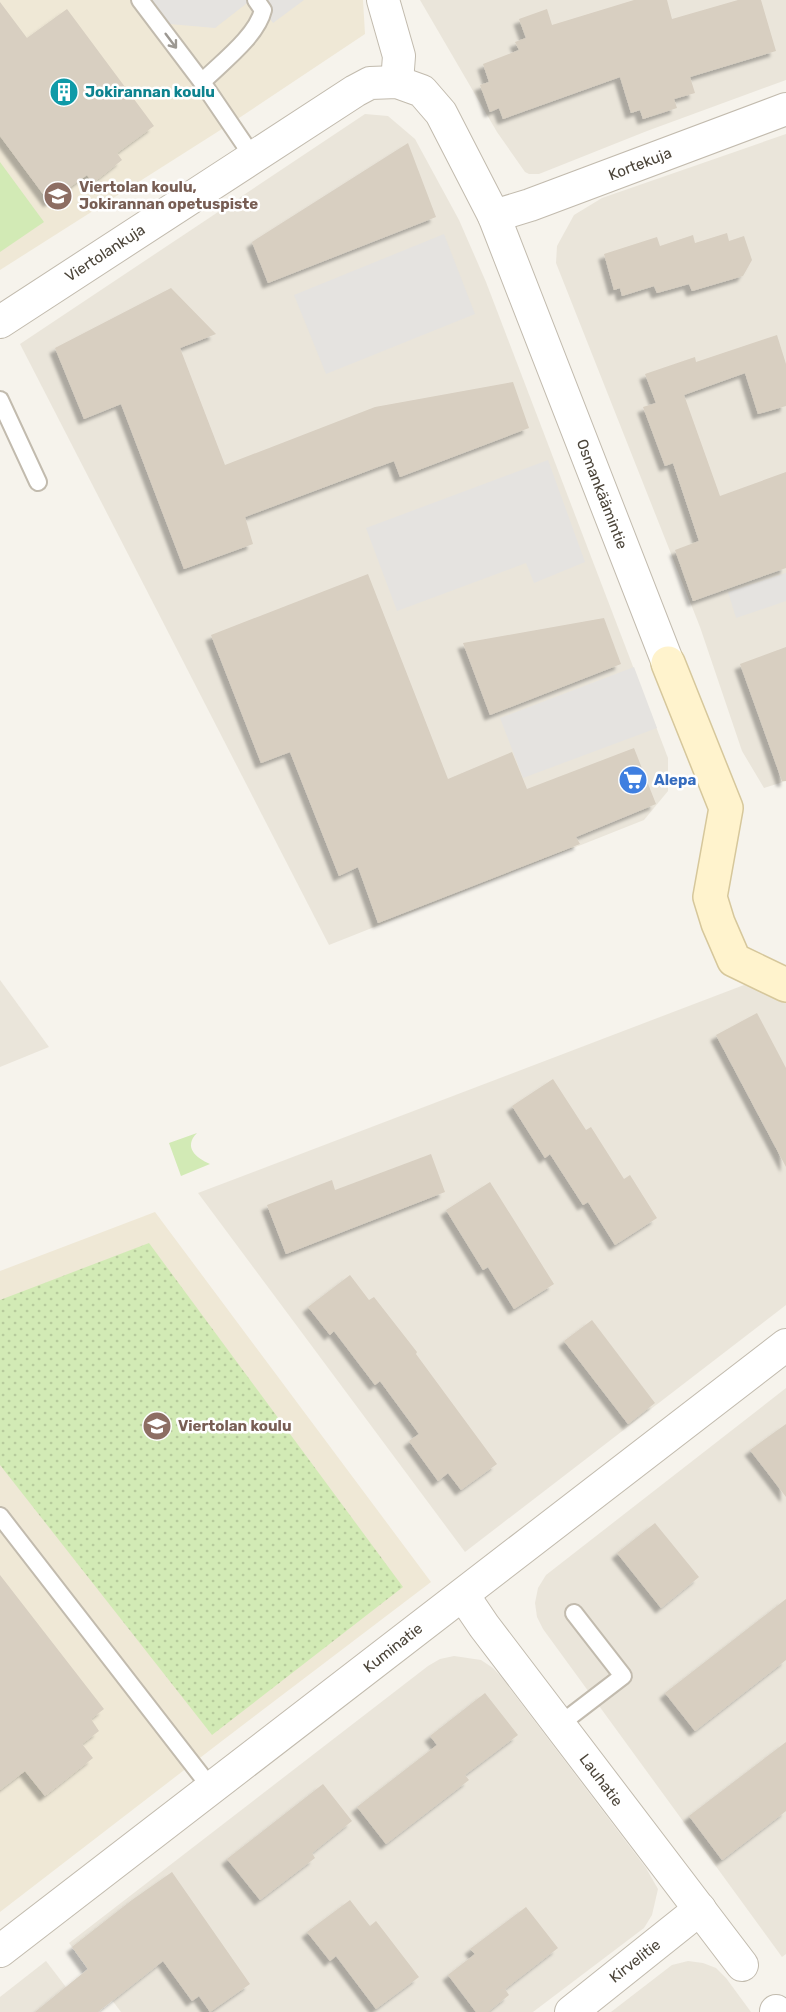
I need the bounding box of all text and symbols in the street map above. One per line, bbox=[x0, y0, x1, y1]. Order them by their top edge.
one-way arrow bbox=[165, 33, 177, 49]
building icon: Jokirannan koulu bbox=[48, 76, 80, 108]
place label: Jokirannan koulu bbox=[85, 83, 215, 101]
street label: Kortekuja bbox=[606, 144, 674, 184]
place label: Viertolan koulu, Jokirannan opetuspiste bbox=[79, 178, 258, 213]
school or university icon: Viertolan koulu, Jokirannan opetuspiste bbox=[42, 180, 74, 212]
street label: Viertolankuja bbox=[62, 220, 148, 286]
street label: Osmankäämintie bbox=[573, 436, 631, 552]
supermarket icon: Alepa bbox=[617, 764, 649, 796]
place label: Alepa bbox=[654, 771, 696, 789]
school or university icon: Viertolan koulu bbox=[141, 1410, 173, 1442]
place label: Viertolan koulu bbox=[178, 1417, 292, 1435]
street label: Kuminatie bbox=[360, 1619, 426, 1677]
street label: Lauhatie bbox=[575, 1750, 627, 1810]
street label: Kirvelitie bbox=[606, 1935, 664, 1987]

